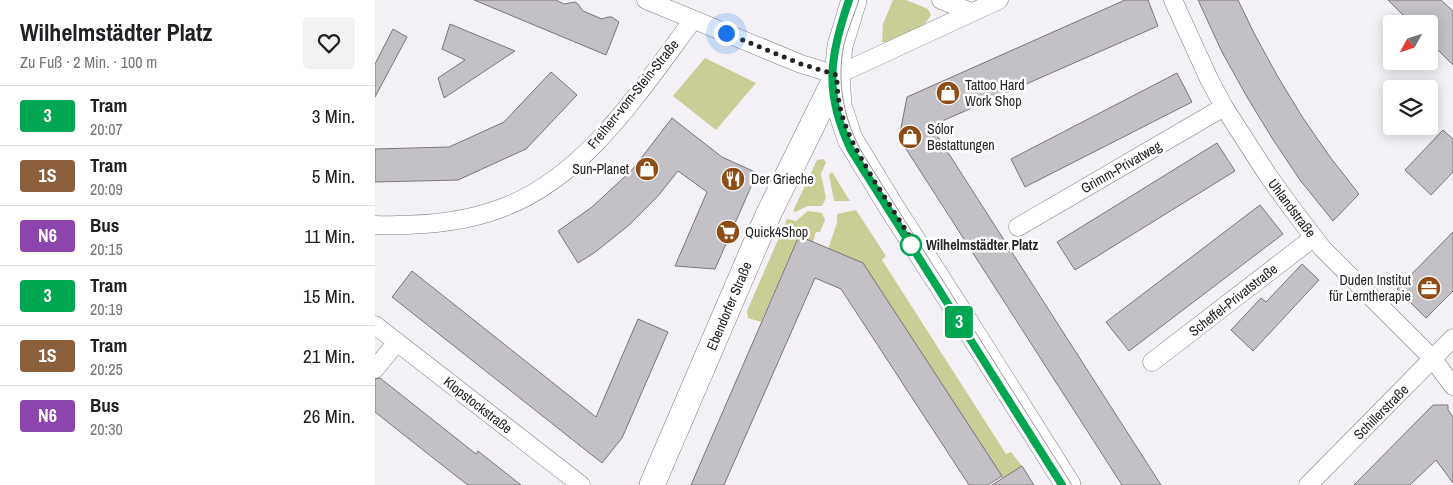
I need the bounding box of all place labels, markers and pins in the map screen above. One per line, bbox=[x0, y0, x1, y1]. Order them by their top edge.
place label: Tattoo Hard Work Shop bbox=[965, 76, 1025, 110]
shop icon: Tattoo Hard Work Shop bbox=[935, 80, 961, 106]
place label: Sólor Bestattungen bbox=[927, 120, 995, 154]
shop icon: Sólor Bestattungen bbox=[897, 124, 923, 150]
shop icon: Sun-Planet bbox=[634, 156, 660, 182]
place label: Sun-Planet bbox=[572, 160, 629, 178]
restaurant icon: Der Grieche bbox=[720, 166, 746, 192]
place label: Der Grieche bbox=[751, 170, 814, 188]
supermarket icon: Quick4Shop bbox=[715, 219, 741, 245]
place label: Quick4Shop bbox=[745, 223, 808, 241]
marker: Wilhelmstädter Platz bbox=[900, 234, 922, 256]
place label: Wilhelmstädter Platz bbox=[926, 236, 1038, 254]
place label: Duden Institut für Lerntherapie bbox=[1329, 271, 1411, 305]
office icon: Duden Institut für Lerntherapie bbox=[1416, 275, 1442, 301]

